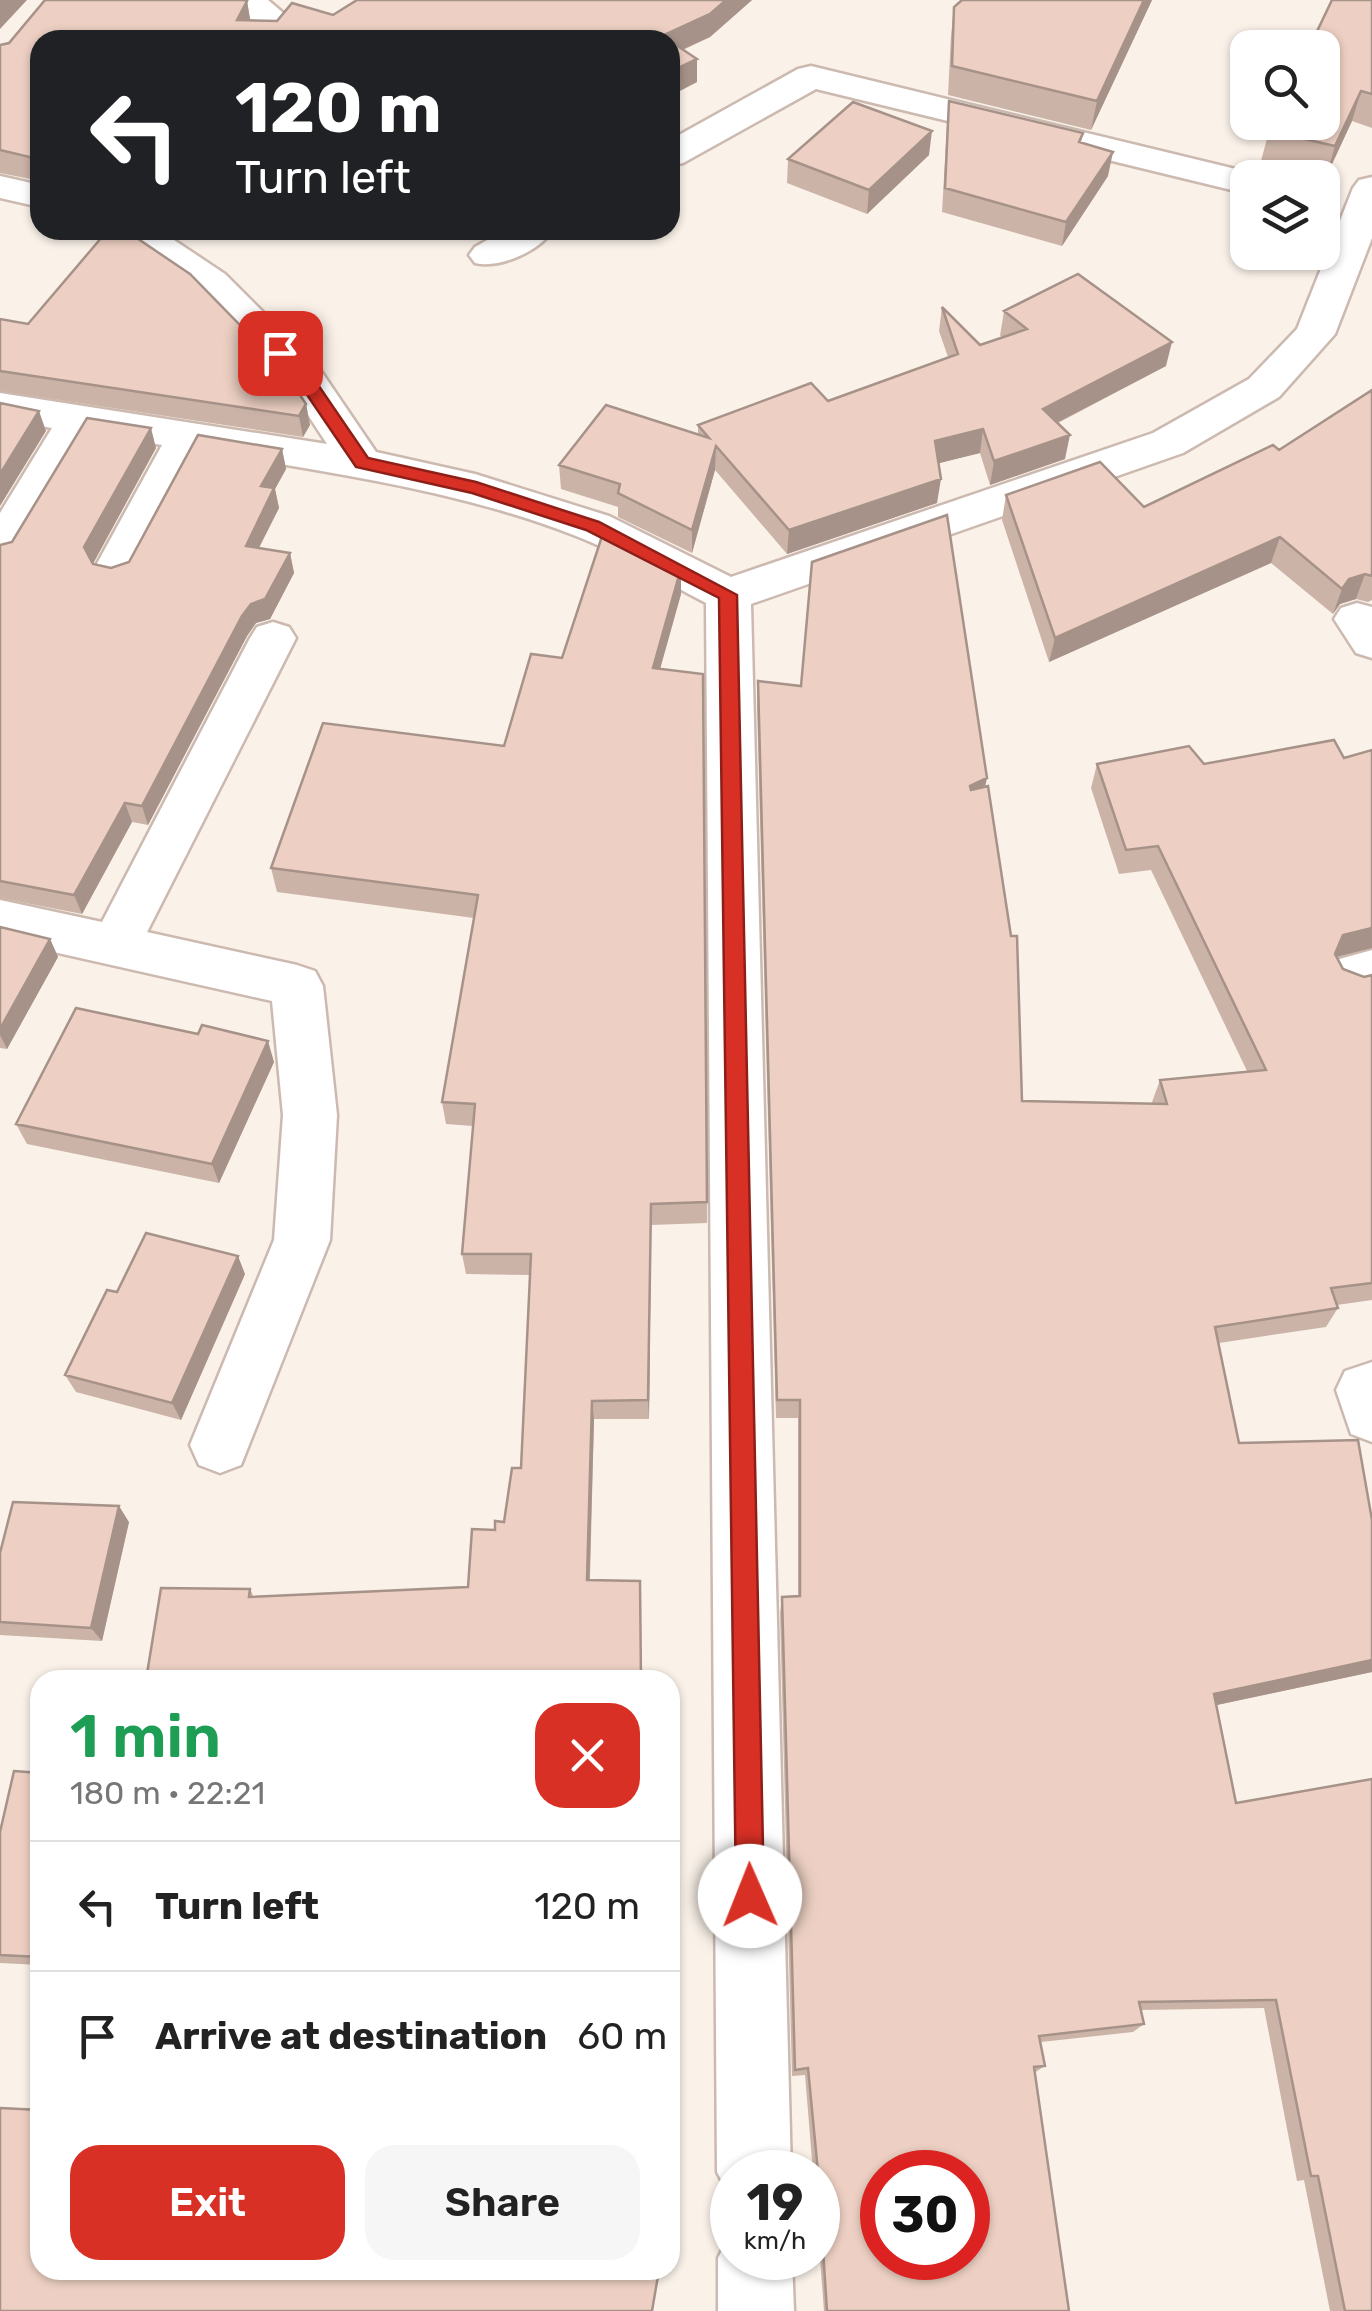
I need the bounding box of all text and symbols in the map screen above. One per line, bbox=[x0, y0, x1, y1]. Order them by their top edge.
map controls bbox=[1230, 30, 1340, 270]
button: search bbox=[1230, 30, 1340, 140]
text: 120 m bbox=[235, 67, 442, 150]
icon: left bbox=[70, 70, 200, 200]
text: Turn left bbox=[235, 151, 411, 204]
button: layers bbox=[1230, 160, 1340, 270]
pin bbox=[238, 311, 323, 396]
icon: arrive bbox=[253, 326, 308, 381]
text: 1 min bbox=[70, 1701, 221, 1772]
button: close bbox=[535, 1703, 640, 1808]
text: 180 m · 22:21 bbox=[70, 1774, 265, 1812]
position arrow bbox=[698, 1844, 802, 1948]
icon: left bbox=[70, 1879, 125, 1934]
text: Turn left bbox=[155, 1883, 319, 1929]
text: 120 m bbox=[534, 1883, 640, 1929]
icon: arrive bbox=[70, 2009, 125, 2064]
text: Arrive at destination bbox=[155, 2013, 547, 2059]
text: 60 m bbox=[577, 2013, 667, 2059]
button: Exit bbox=[70, 2145, 345, 2260]
button: Share bbox=[365, 2145, 640, 2260]
speed limit sign: 30 bbox=[860, 2150, 990, 2280]
text: 19 bbox=[747, 2173, 803, 2233]
text: km/h bbox=[744, 2226, 806, 2255]

